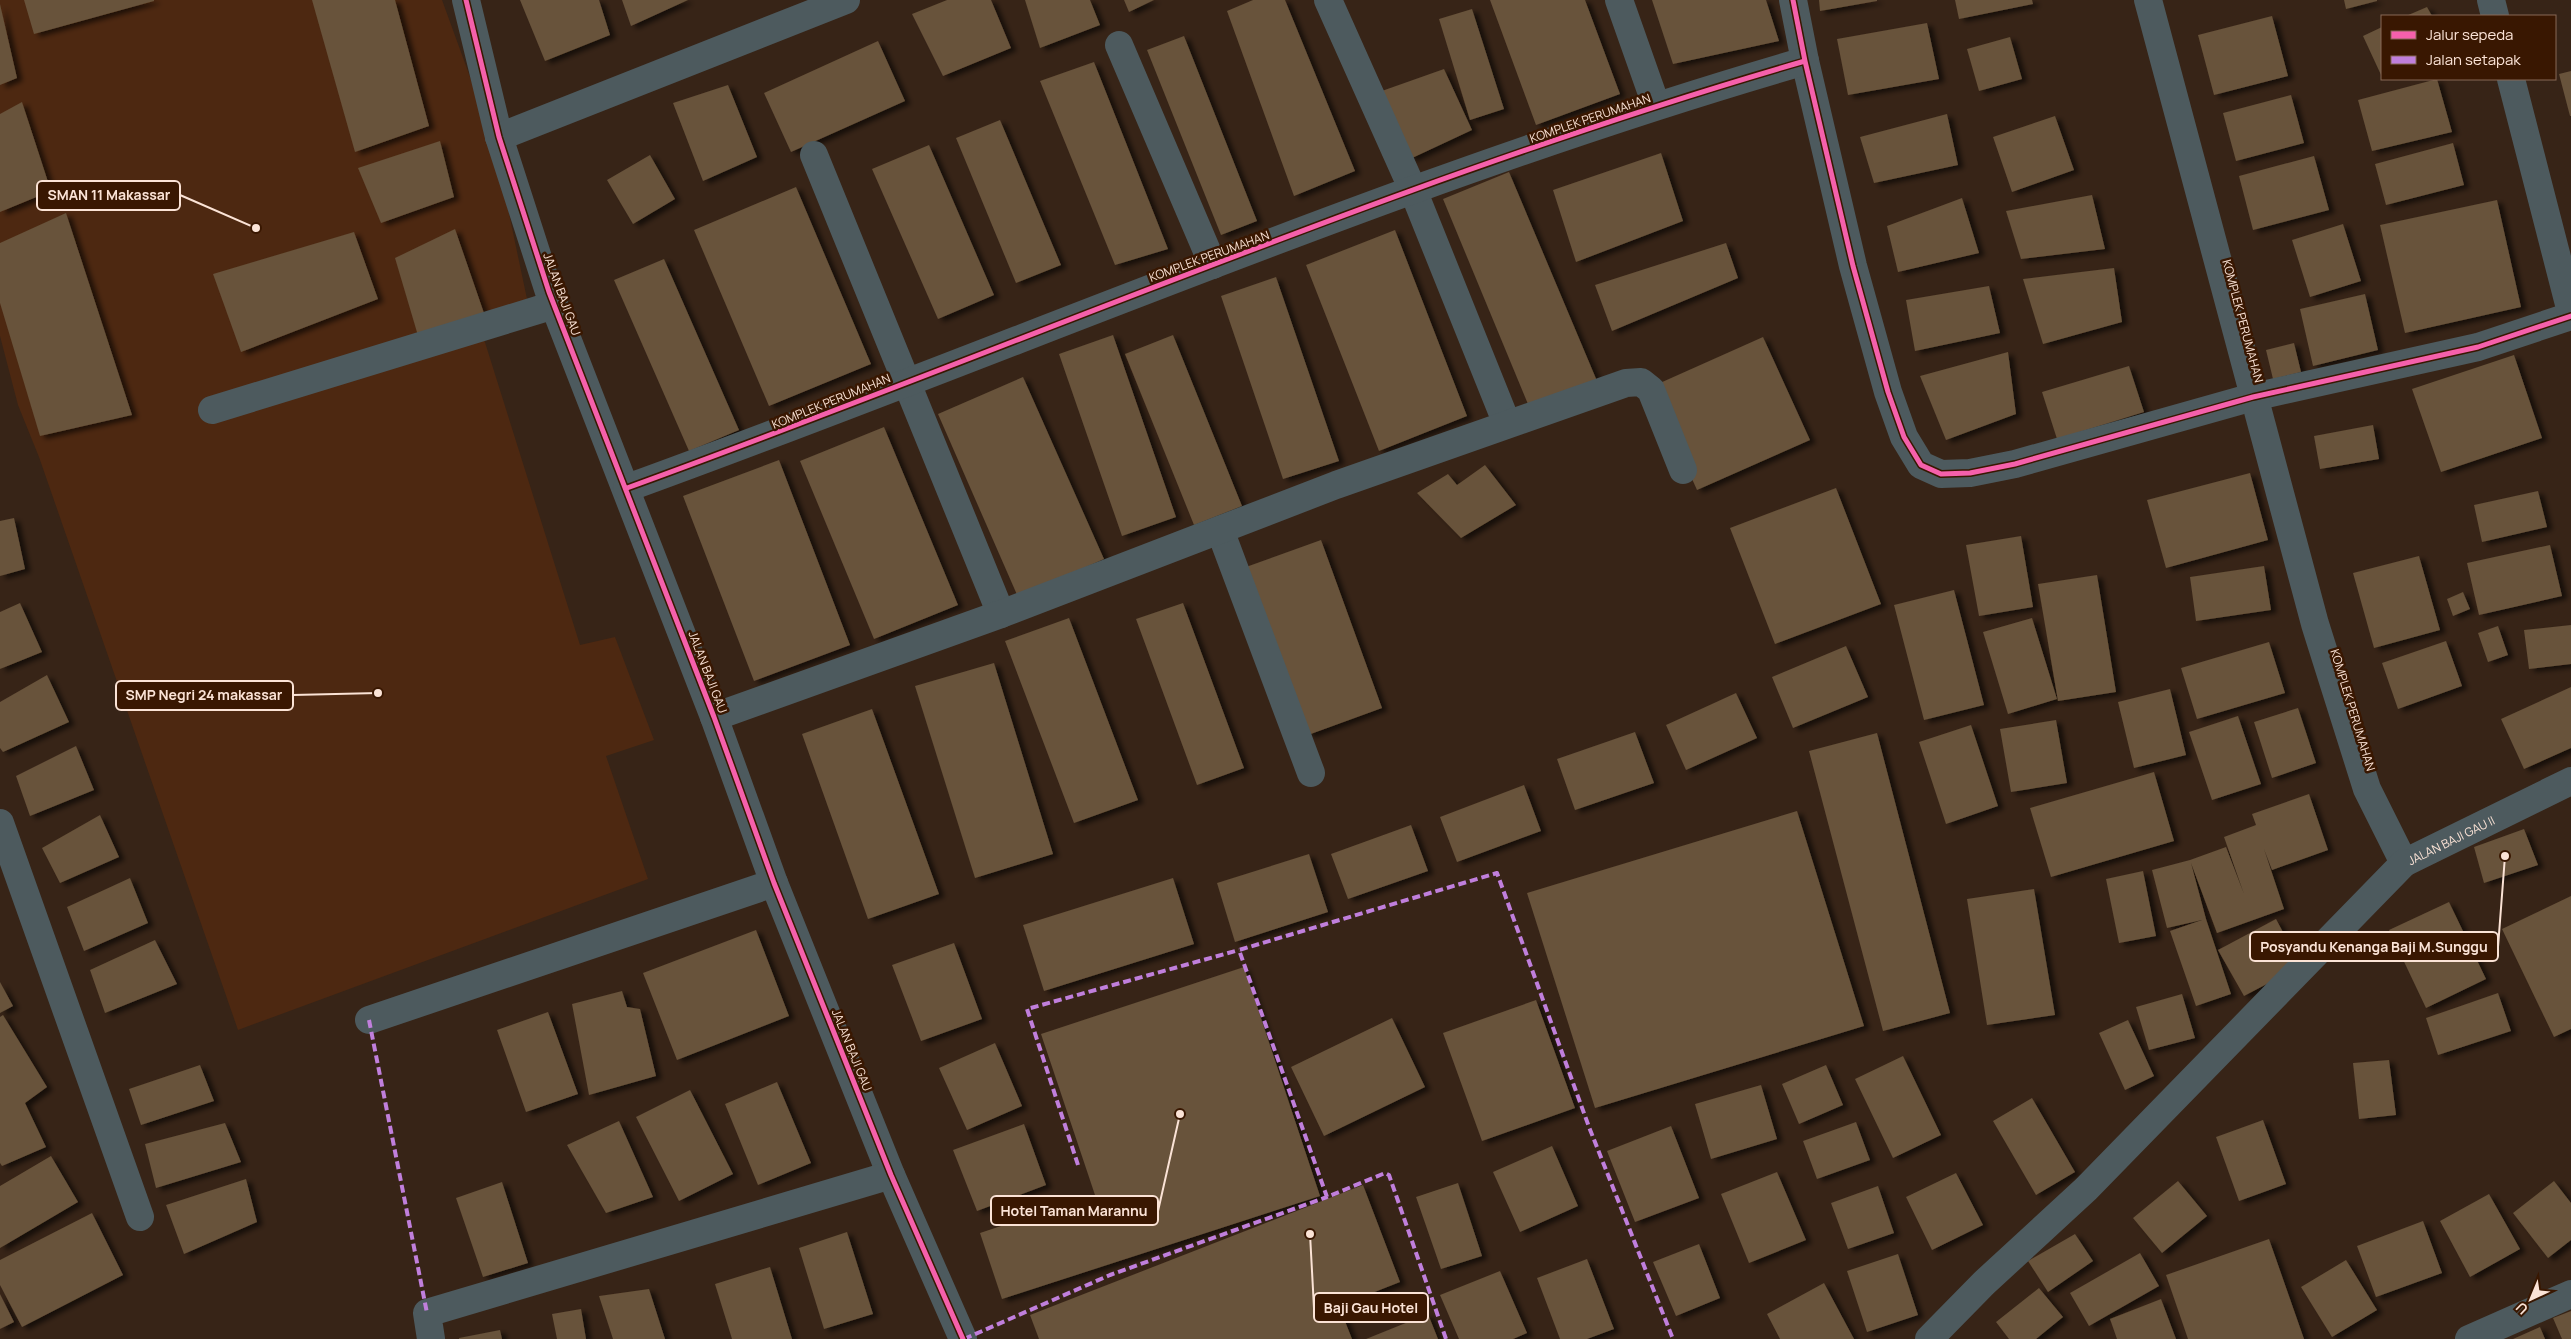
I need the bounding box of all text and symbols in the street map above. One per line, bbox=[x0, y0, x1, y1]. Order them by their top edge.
legend bbox=[2381, 15, 2556, 80]
text: Jalur sepeda bbox=[2426, 24, 2513, 45]
text: Jalan setapak bbox=[2426, 49, 2521, 70]
street label: KOMPLEK PERUMAHAN bbox=[1527, 89, 1653, 147]
callout: SMAN 11 Makassar bbox=[37, 181, 180, 210]
text: SMAN 11 Makassar bbox=[48, 185, 171, 204]
street label: KOMPLEK PERUMAHAN bbox=[1147, 226, 1271, 286]
street label: JALAN BAJI GAU bbox=[539, 250, 585, 338]
street label: KOMPLEK PERUMAHAN bbox=[2218, 258, 2268, 384]
street label: KOMPLEK PERUMAHAN bbox=[769, 369, 893, 433]
street label: JALAN BAJI GAU bbox=[684, 628, 732, 716]
street label: KOMPLEK PERUMAHAN bbox=[2326, 647, 2380, 773]
callout: SMP Negri 24 makassar bbox=[116, 681, 293, 710]
text: SMP Negri 24 makassar bbox=[126, 685, 283, 704]
street label: JALAN BAJI GAU II bbox=[2405, 811, 2497, 869]
callout: Posyandu Kenanga Baji M.Sunggu bbox=[2250, 932, 2498, 961]
text: Posyandu Kenanga Baji M.Sunggu bbox=[2260, 937, 2488, 956]
street label: JALAN BAJI GAU bbox=[828, 1006, 876, 1094]
callout: Hotel Taman Marannu bbox=[991, 1196, 1158, 1225]
text: Hotel Taman Marannu bbox=[1000, 1201, 1148, 1220]
north arrow bbox=[2506, 1274, 2556, 1324]
callout: Baji Gau Hotel bbox=[1314, 1293, 1428, 1322]
text: Baji Gau Hotel bbox=[1324, 1298, 1418, 1317]
text: U bbox=[2511, 1298, 2532, 1319]

